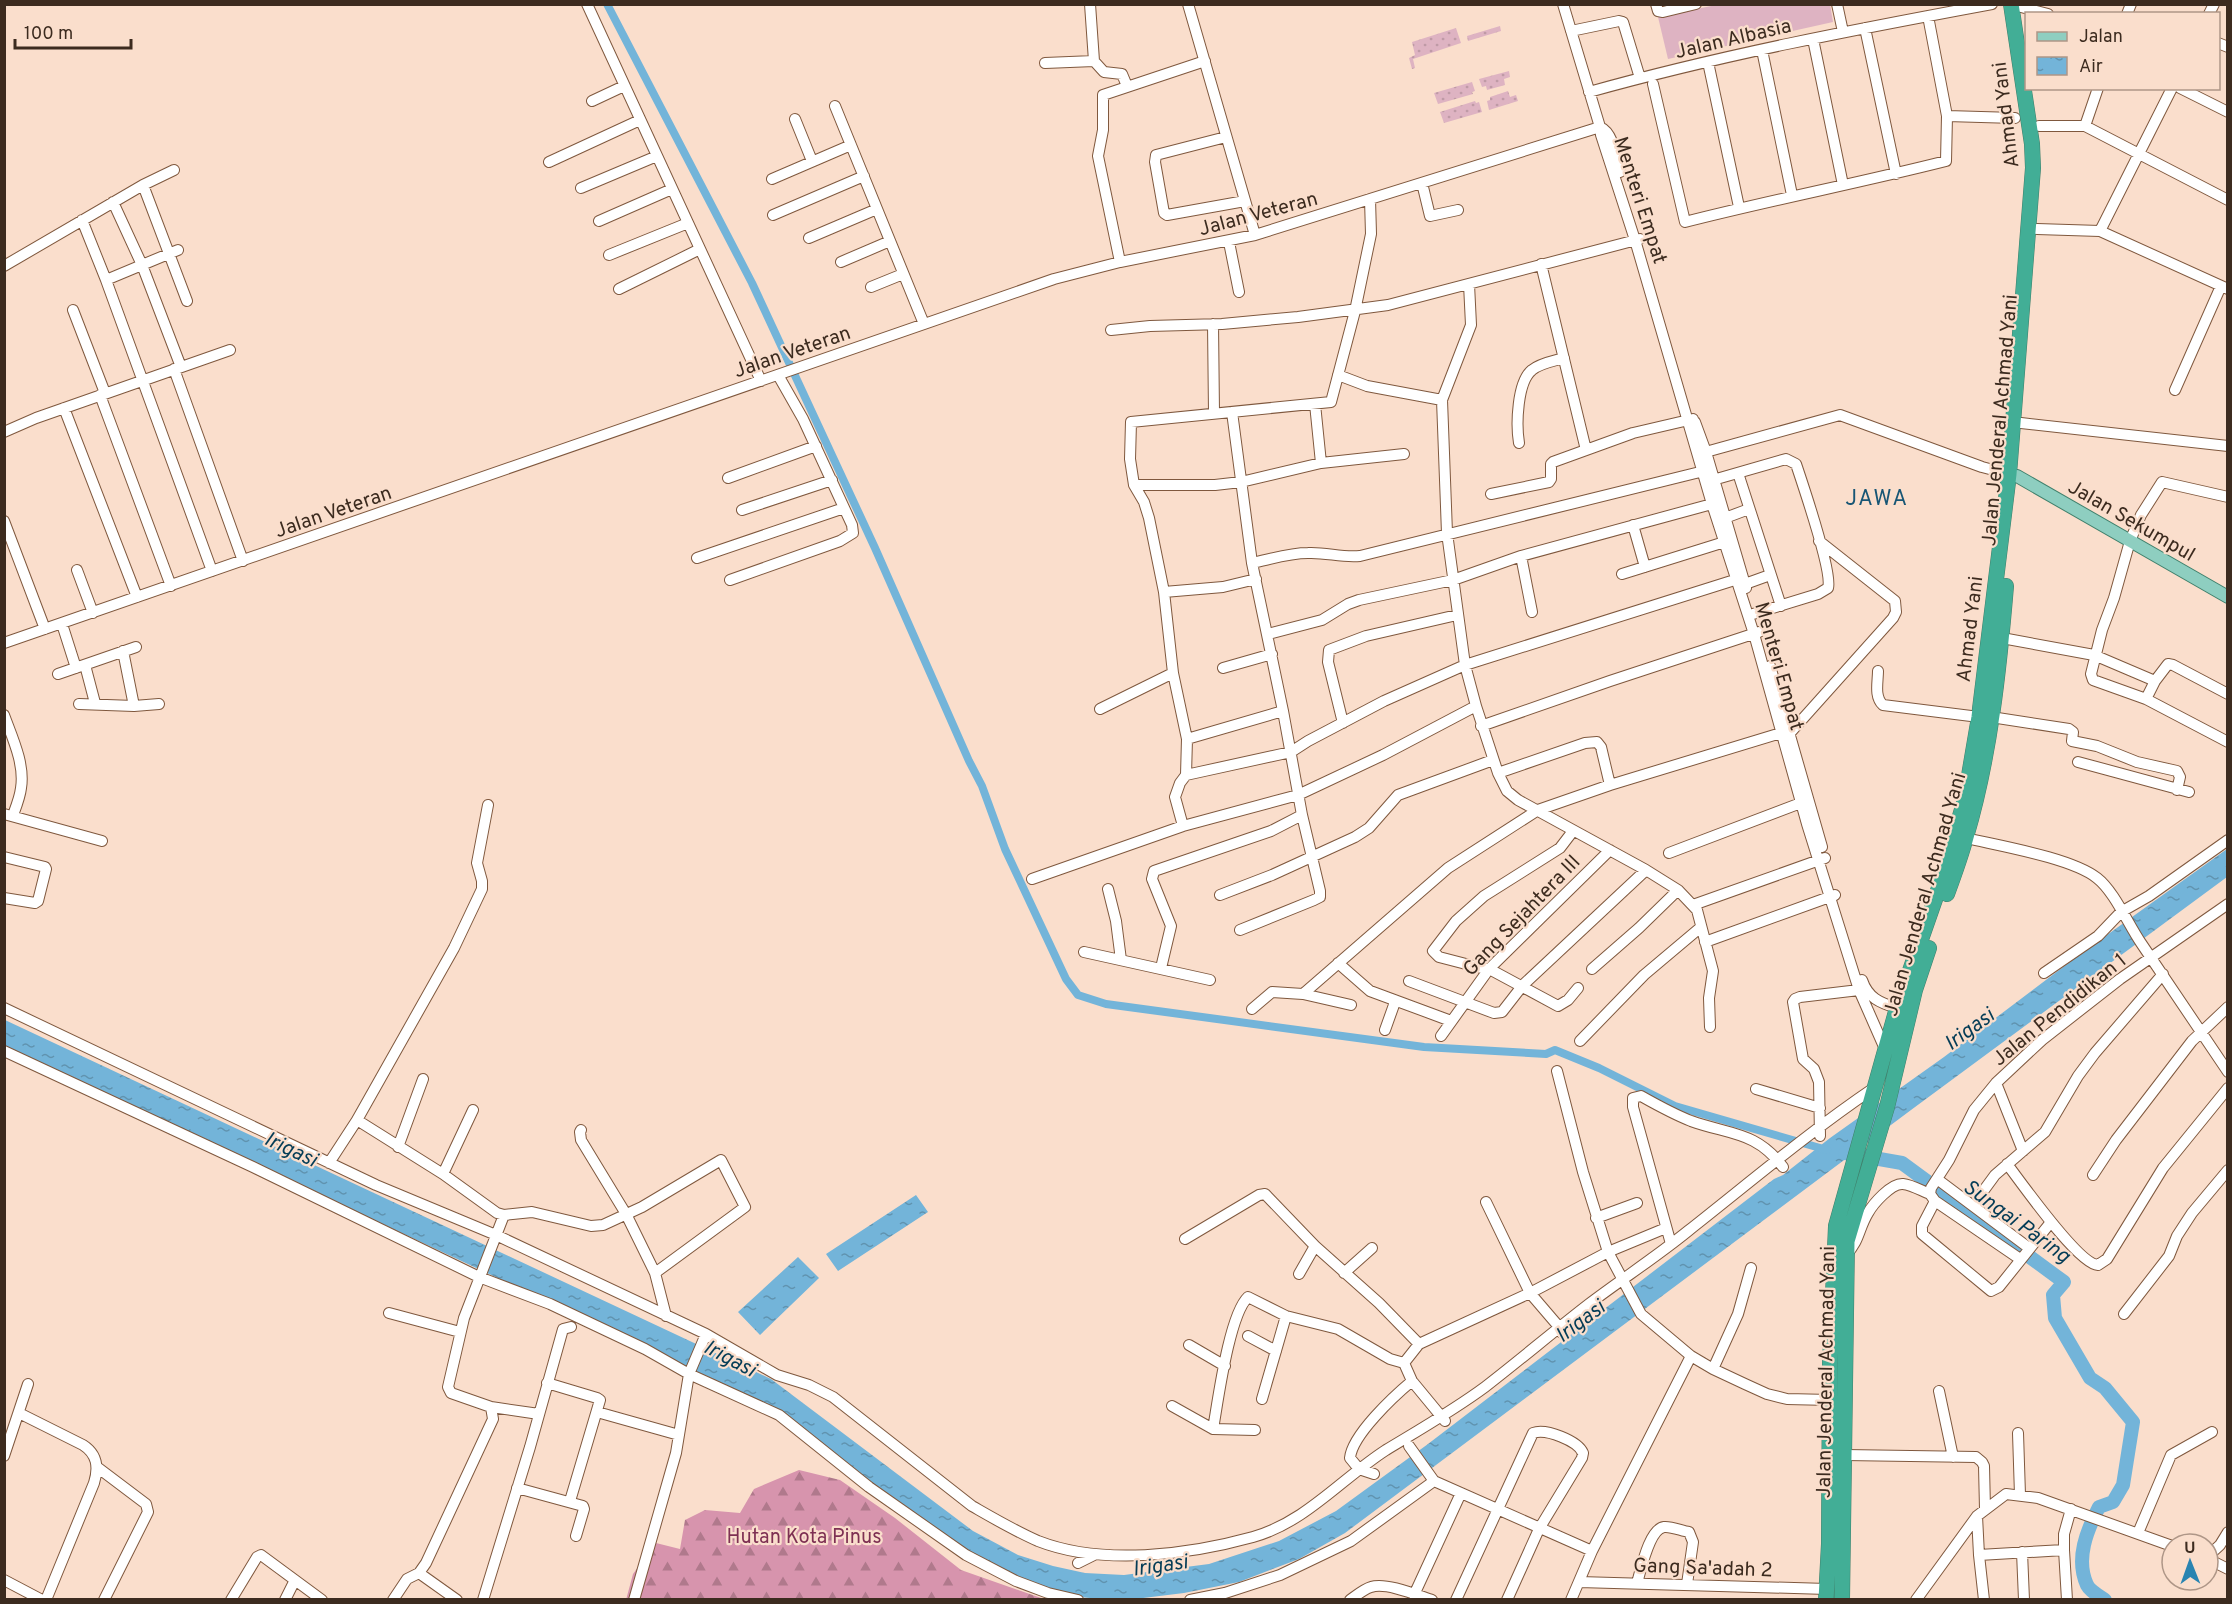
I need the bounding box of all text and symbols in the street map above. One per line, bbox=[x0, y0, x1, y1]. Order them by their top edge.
scale bar bbox=[15, 12, 130, 50]
legend bbox=[2025, 12, 2220, 90]
street label: Jalan Albasia bbox=[1673, 14, 1794, 66]
text: 100 m bbox=[24, 23, 73, 46]
text: Jalan bbox=[2079, 26, 2123, 49]
text: Air bbox=[2079, 56, 2103, 79]
street label: Ahmad Yani bbox=[1988, 60, 2026, 169]
street label: Menteri Empat bbox=[1606, 134, 1672, 268]
street label: Jalan Veteran bbox=[1196, 187, 1321, 243]
street label: Jalan Jenderal Achmad Yani bbox=[1977, 293, 2025, 547]
street label: Jalan Veteran bbox=[731, 321, 855, 385]
street label: Jalan Sekumpul bbox=[2063, 475, 2199, 569]
street label: Jalan Veteran bbox=[272, 481, 396, 545]
district label: JAWA bbox=[1845, 486, 1909, 513]
street label: Ahmad Yani bbox=[1952, 575, 1990, 684]
street label: Menteri Empat bbox=[1747, 599, 1809, 734]
street label: Jalan Jenderal Achmad Yani bbox=[1879, 770, 1973, 1020]
street label: Gang Sejahtera III bbox=[1458, 850, 1587, 983]
street label: Jalan Pendidikan 1 bbox=[1988, 948, 2133, 1073]
water label: Irigasi bbox=[1939, 1002, 2002, 1057]
water label: Irigasi bbox=[259, 1126, 323, 1175]
water label: Sungai Paring bbox=[1957, 1174, 2076, 1271]
street label: Jalan Jenderal Achmad Yani bbox=[1812, 1246, 1842, 1499]
water label: Irigasi bbox=[1551, 1294, 1613, 1350]
water label: Irigasi bbox=[698, 1334, 762, 1385]
park label: Hutan Kota Pinus bbox=[726, 1525, 882, 1551]
north arrow bbox=[2160, 1532, 2220, 1592]
text: U bbox=[2184, 1539, 2196, 1559]
water label: Irigasi bbox=[1131, 1549, 1191, 1584]
street label: Gang Sa'adah 2 bbox=[1633, 1554, 1773, 1584]

